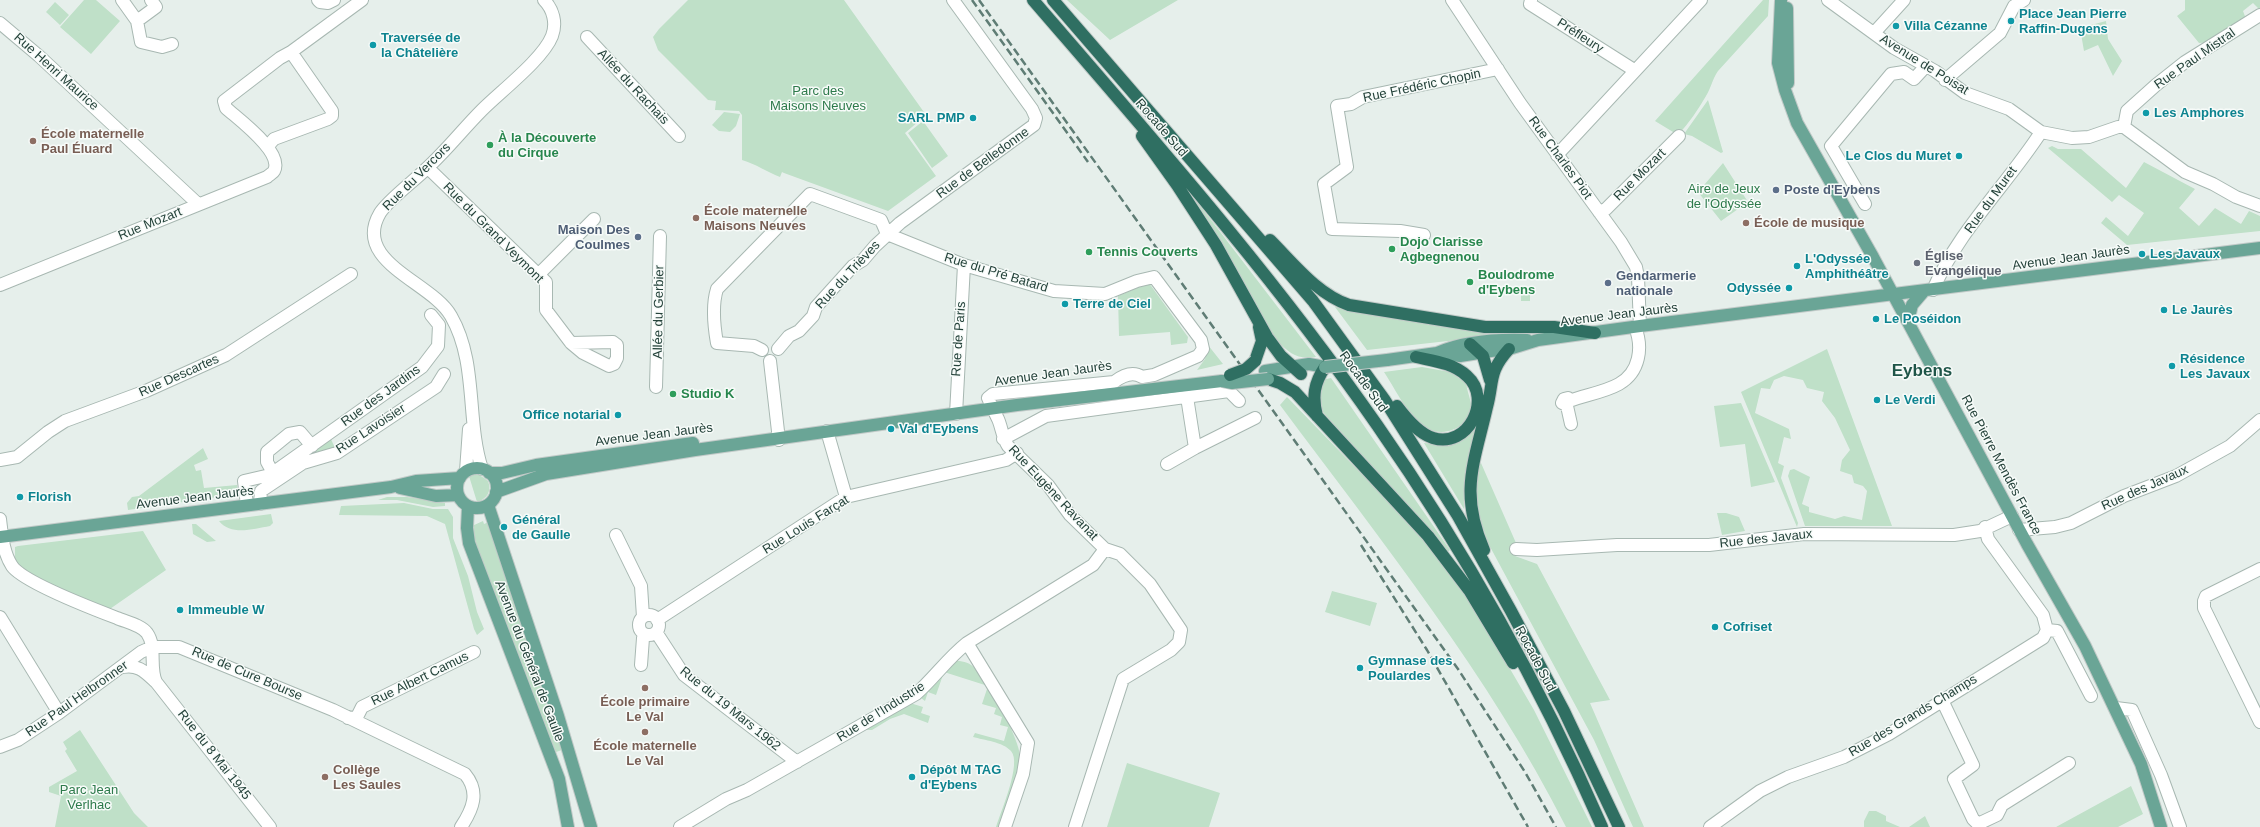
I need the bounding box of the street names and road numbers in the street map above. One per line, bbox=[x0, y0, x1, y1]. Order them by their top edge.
street label: Préfleury bbox=[1554, 15, 1606, 57]
street label: Rue Paul Mistral bbox=[2151, 25, 2239, 93]
street label: Rue Henri Maurice bbox=[11, 30, 101, 114]
street label: Avenue de Poisat bbox=[1877, 31, 1971, 99]
street label: Allée du Rachais bbox=[594, 46, 672, 128]
street label: Rue Frédéric Chopin bbox=[1362, 66, 1482, 106]
street label: Rocade Sud bbox=[1132, 96, 1190, 160]
street label: Rue Charles Piot bbox=[1525, 114, 1595, 202]
street label: Rue de Belledonne bbox=[934, 124, 1032, 202]
street label: Rue du Vercors bbox=[380, 140, 454, 214]
street label: Rue Mozart bbox=[1611, 146, 1669, 204]
street label: Rue du Muret bbox=[1962, 164, 2020, 236]
street label: Rue du Grand Veymont bbox=[439, 179, 547, 287]
street label: Rue Mozart bbox=[116, 204, 184, 244]
street label: Rue du Trièves bbox=[812, 238, 884, 312]
street label: Avenue Jean Jaurès bbox=[2011, 242, 2131, 274]
street label: Rue du Pré Batard bbox=[942, 250, 1050, 296]
street label: Allée du Gerbier bbox=[650, 265, 668, 359]
street label: Avenue Jean Jaurès bbox=[1559, 300, 1679, 330]
street label: Rue de Paris bbox=[949, 301, 969, 377]
street label: Rocade Sud bbox=[1336, 348, 1390, 416]
street label: Rue Descartes bbox=[137, 351, 221, 401]
street label: Avenue Jean Jaurès bbox=[993, 358, 1113, 390]
street label: Rue des Jardins bbox=[338, 362, 424, 430]
street label: Rue Pierre Mendès France bbox=[1957, 392, 2045, 538]
street label: Rue Lavoisier bbox=[333, 401, 409, 457]
street label: Avenue Jean Jaurès bbox=[594, 420, 714, 450]
street label: Rue Eugène Ravanat bbox=[1005, 442, 1101, 544]
street label: Rue des Javaux bbox=[2099, 462, 2191, 514]
street label: Avenue Jean Jaurès bbox=[135, 483, 255, 513]
street label: Rue Louis Farçat bbox=[760, 492, 852, 558]
street label: Rue des Javaux bbox=[1719, 526, 1813, 552]
street label: Avenue du Général de Gaulle bbox=[491, 578, 567, 744]
street label: Rocade Sud bbox=[1511, 624, 1559, 694]
street label: Rue de Cure Bourse bbox=[189, 644, 305, 704]
street label: Rue Albert Camus bbox=[369, 649, 471, 709]
street label: Rue Paul Helbronner bbox=[23, 658, 131, 740]
street label: Rue du 19 Mars 1962 bbox=[677, 664, 783, 754]
street label: Rue des Grands Champs bbox=[1846, 672, 1980, 760]
street label: Rue de l'Industrie bbox=[834, 679, 928, 745]
street label: Rue du 8 Mai 1945 bbox=[174, 707, 254, 803]

